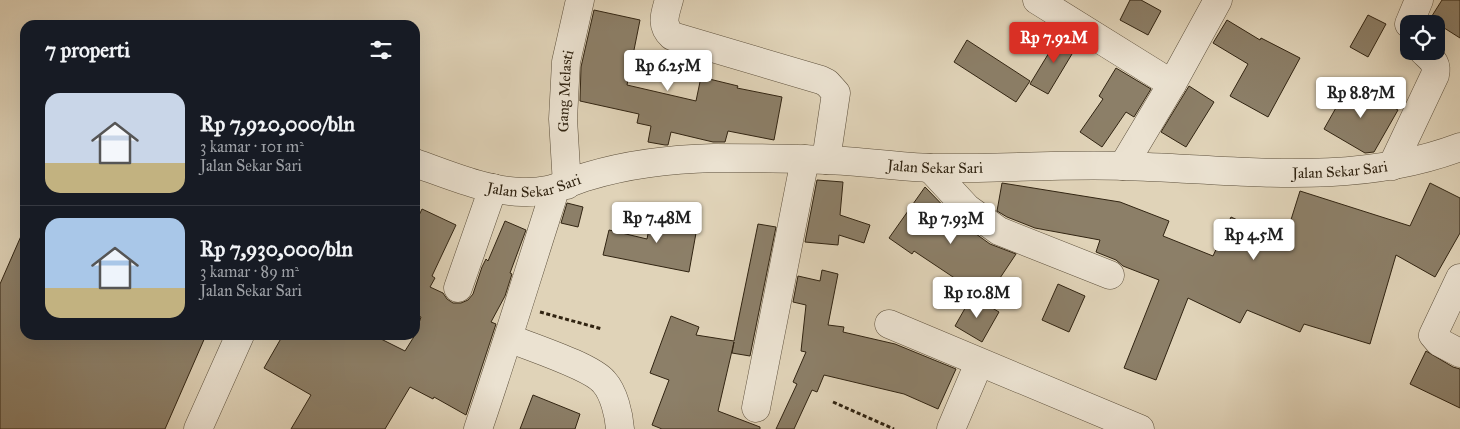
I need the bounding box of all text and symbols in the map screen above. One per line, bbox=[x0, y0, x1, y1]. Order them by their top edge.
map controls bbox=[1400, 15, 1445, 60]
button: locate bbox=[1400, 15, 1445, 60]
pin: Rp 7.92M bbox=[1002, 22, 1106, 64]
text: Rp 7.92M bbox=[1020, 28, 1088, 47]
icon: filters bbox=[367, 36, 395, 64]
text: 7 properti bbox=[45, 37, 130, 63]
street label: Gang Melasti bbox=[554, 48, 577, 133]
pin: Rp 6.25M bbox=[616, 49, 720, 92]
text: Rp 6.25M bbox=[635, 56, 701, 75]
pin: Rp 8.87M bbox=[1309, 76, 1413, 119]
text: Rp 8.87M bbox=[1327, 83, 1395, 102]
text: Rp 7,920,000/bln bbox=[200, 111, 355, 137]
icon: home bbox=[85, 113, 145, 173]
text: 3 kamar · 101 m² bbox=[200, 137, 304, 156]
text: Jalan Sekar Sari bbox=[200, 156, 302, 175]
street label: Jalan Sekar Sari bbox=[885, 156, 983, 177]
street label: Jalan Sekar Sari bbox=[1290, 157, 1389, 183]
street label: Jalan Sekar Sari bbox=[483, 170, 583, 201]
pin: Rp 7.48M bbox=[605, 202, 709, 244]
pin: Rp 7.93M bbox=[899, 202, 1003, 245]
text: Rp 7.48M bbox=[623, 208, 691, 227]
text: Rp 7.93M bbox=[918, 209, 984, 228]
pin: Rp 4.5M bbox=[1208, 218, 1300, 261]
text: Rp 4.5M bbox=[1224, 225, 1284, 244]
text: Rp 7,930,000/bln bbox=[200, 236, 353, 262]
icon: home bbox=[85, 238, 145, 298]
text: 3 kamar · 89 m² bbox=[200, 262, 299, 281]
pin: Rp 10.8M bbox=[925, 276, 1029, 319]
text: Jalan Sekar Sari bbox=[200, 281, 302, 300]
text: Rp 10.8M bbox=[944, 283, 1010, 302]

